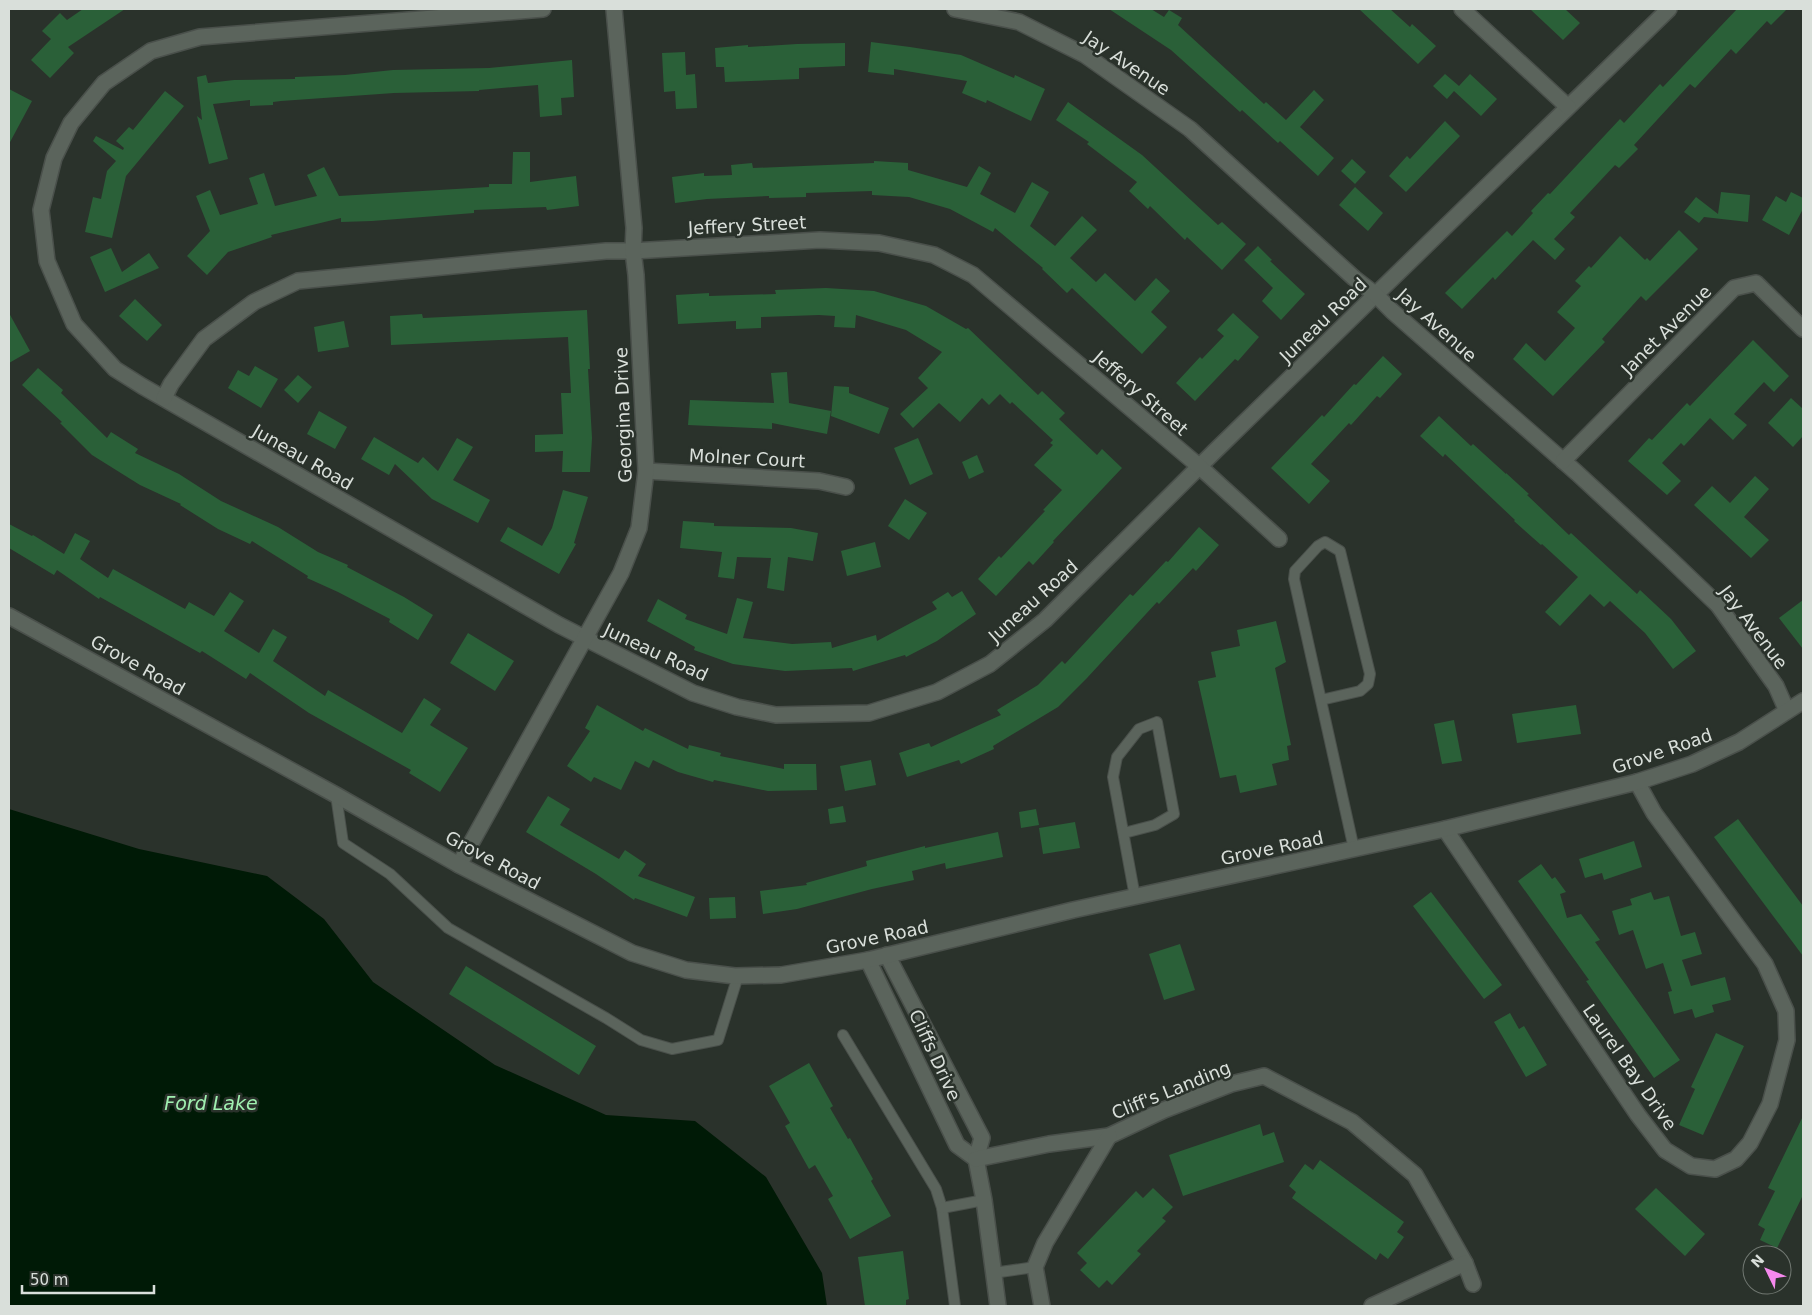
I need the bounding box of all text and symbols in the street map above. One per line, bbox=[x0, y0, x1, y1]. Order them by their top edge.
street label: Jay Avenue bbox=[1079, 26, 1174, 100]
street label: Jeffery Street bbox=[686, 211, 807, 239]
street label: Juneau Road bbox=[1275, 273, 1371, 367]
street label: Janet Avenue bbox=[1616, 281, 1715, 380]
street label: Jay Avenue bbox=[1392, 283, 1481, 366]
street label: Jeffery Street bbox=[1089, 346, 1193, 440]
street label: Georgina Drive bbox=[610, 347, 636, 483]
street label: Juneau Road bbox=[248, 419, 357, 494]
street label: Molner Court bbox=[688, 444, 806, 472]
street label: Juneau Road bbox=[983, 556, 1082, 647]
street label: Jay Avenue bbox=[1715, 580, 1792, 673]
street label: Juneau Road bbox=[600, 618, 711, 685]
street label: Grove Road bbox=[87, 630, 189, 700]
street label: Grove Road bbox=[1609, 724, 1715, 778]
street label: Grove Road bbox=[442, 826, 544, 894]
street label: Grove Road bbox=[1219, 827, 1325, 869]
street label: Grove Road bbox=[824, 916, 930, 958]
street label: Laurel Bay Drive bbox=[1579, 1000, 1681, 1134]
street label: Cliffs Drive bbox=[905, 1006, 965, 1104]
street label: Cliff's Landing bbox=[1108, 1057, 1234, 1123]
water label: Ford Lake bbox=[164, 1092, 258, 1114]
north arrow bbox=[1742, 1245, 1792, 1295]
text: N bbox=[1748, 1251, 1767, 1271]
scale bar bbox=[22, 1262, 155, 1294]
text: 50 m bbox=[30, 1271, 68, 1289]

